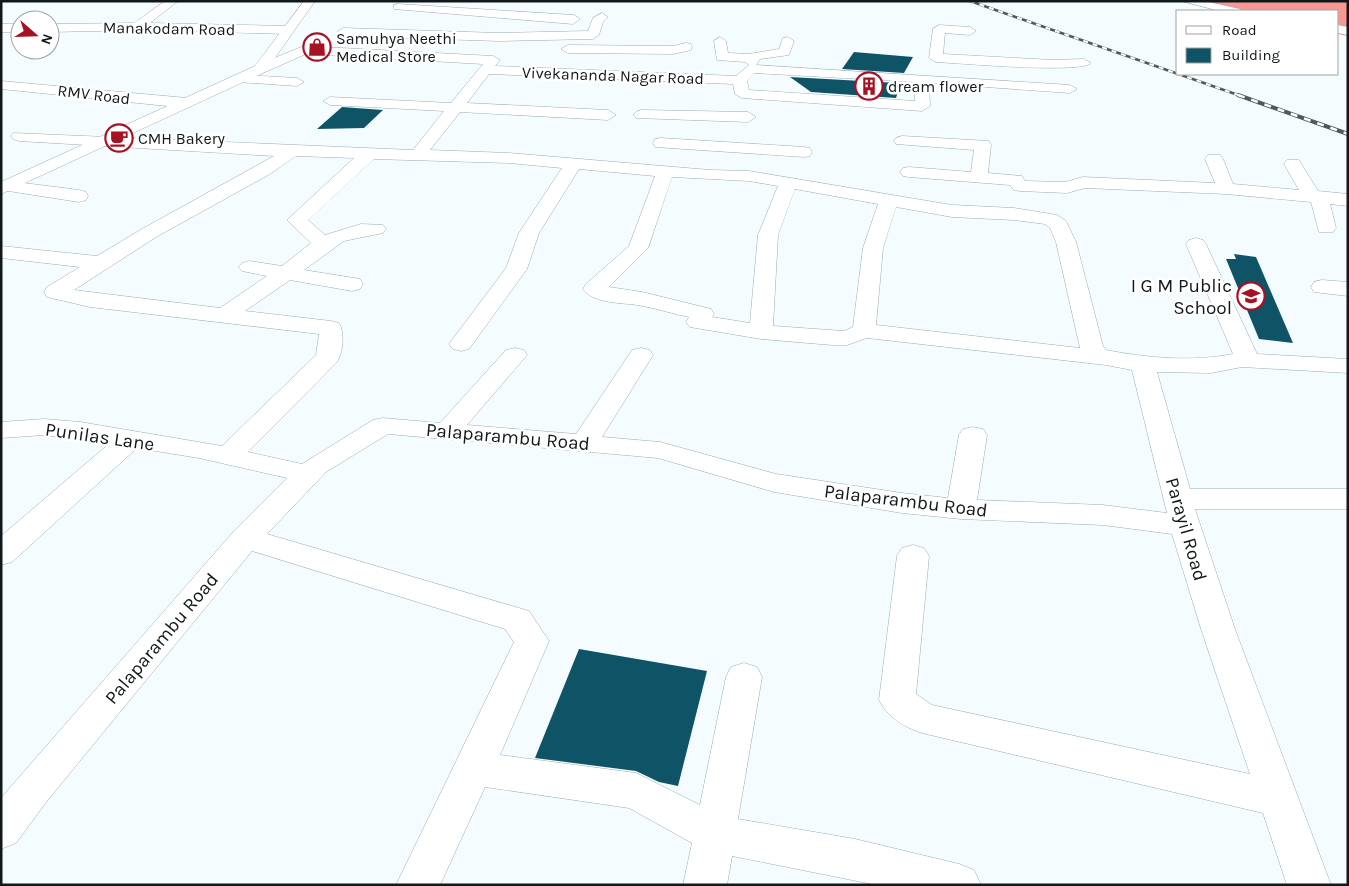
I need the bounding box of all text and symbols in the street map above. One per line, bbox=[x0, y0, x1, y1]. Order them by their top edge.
north arrow bbox=[10, 10, 60, 60]
legend bbox=[1176, 10, 1339, 75]
street label: Manakodam Road bbox=[103, 18, 235, 39]
text: Road bbox=[1222, 21, 1257, 39]
place label: Samuhya Neethi Medical Store bbox=[336, 29, 457, 66]
text: N bbox=[37, 32, 56, 47]
shop icon: Samuhya Neethi Medical Store bbox=[302, 32, 332, 62]
text: Building bbox=[1222, 46, 1280, 64]
street label: Vivekananda Nagar Road bbox=[522, 63, 704, 88]
building icon: dream flower bbox=[854, 71, 884, 101]
place label: dream flower bbox=[888, 77, 984, 96]
street label: RMV Road bbox=[57, 81, 131, 108]
cafe icon: CMH Bakery bbox=[104, 123, 134, 153]
place label: CMH Bakery bbox=[138, 129, 226, 148]
place label: I G M Public School bbox=[1131, 275, 1232, 319]
school or university icon: I G M Public School bbox=[1236, 281, 1266, 311]
street label: Punilas Lane bbox=[44, 418, 156, 456]
street label: Palaparambu Road bbox=[425, 419, 591, 455]
street label: Parayil Road bbox=[1161, 475, 1211, 583]
street label: Palaparambu Road bbox=[823, 480, 989, 522]
street label: Palaparambu Road bbox=[100, 569, 223, 709]

